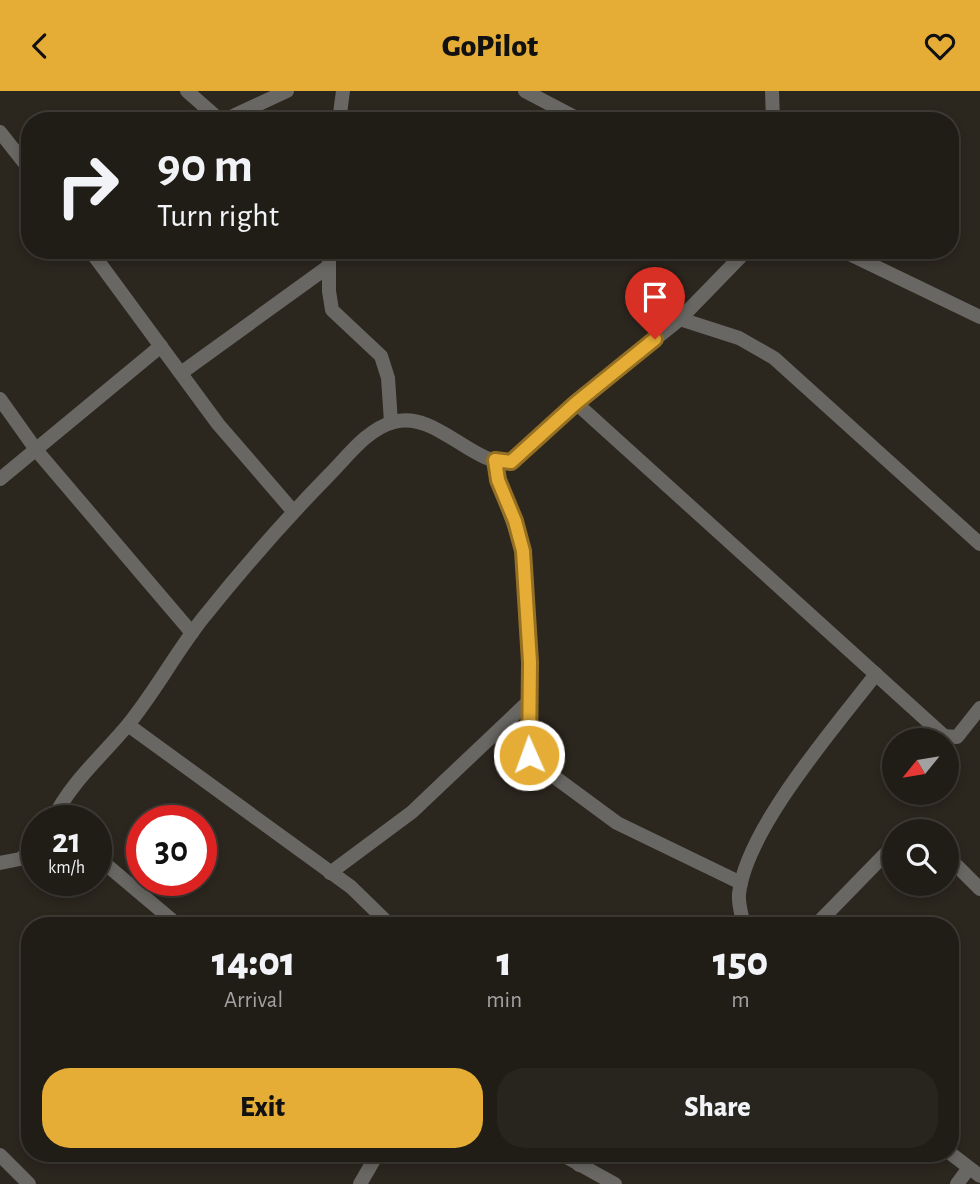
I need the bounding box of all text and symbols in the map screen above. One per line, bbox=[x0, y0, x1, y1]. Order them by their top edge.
icon: back bbox=[21, 27, 59, 65]
icon: heart bbox=[921, 27, 959, 65]
text: GoPilot bbox=[442, 30, 538, 62]
icon: right bbox=[42, 140, 133, 231]
text: 90 m bbox=[157, 142, 253, 191]
text: Turn right bbox=[157, 200, 279, 232]
pin bbox=[625, 267, 685, 339]
icon: arrive bbox=[636, 278, 674, 316]
position arrow bbox=[492, 718, 566, 792]
north arrow bbox=[882, 728, 959, 805]
map controls bbox=[882, 728, 959, 896]
speed limit sign: 30 bbox=[126, 805, 217, 896]
button: search bbox=[882, 819, 959, 896]
text: 21 bbox=[52, 824, 81, 859]
text: km/h bbox=[48, 859, 85, 877]
text: 14:01 bbox=[212, 941, 296, 983]
text: 1 bbox=[496, 941, 512, 983]
text: 150 bbox=[713, 941, 768, 983]
text: Arrival bbox=[224, 989, 283, 1012]
text: min bbox=[486, 989, 522, 1012]
text: m bbox=[731, 989, 750, 1012]
button: Exit bbox=[42, 1068, 483, 1148]
button: Share bbox=[497, 1068, 938, 1148]

